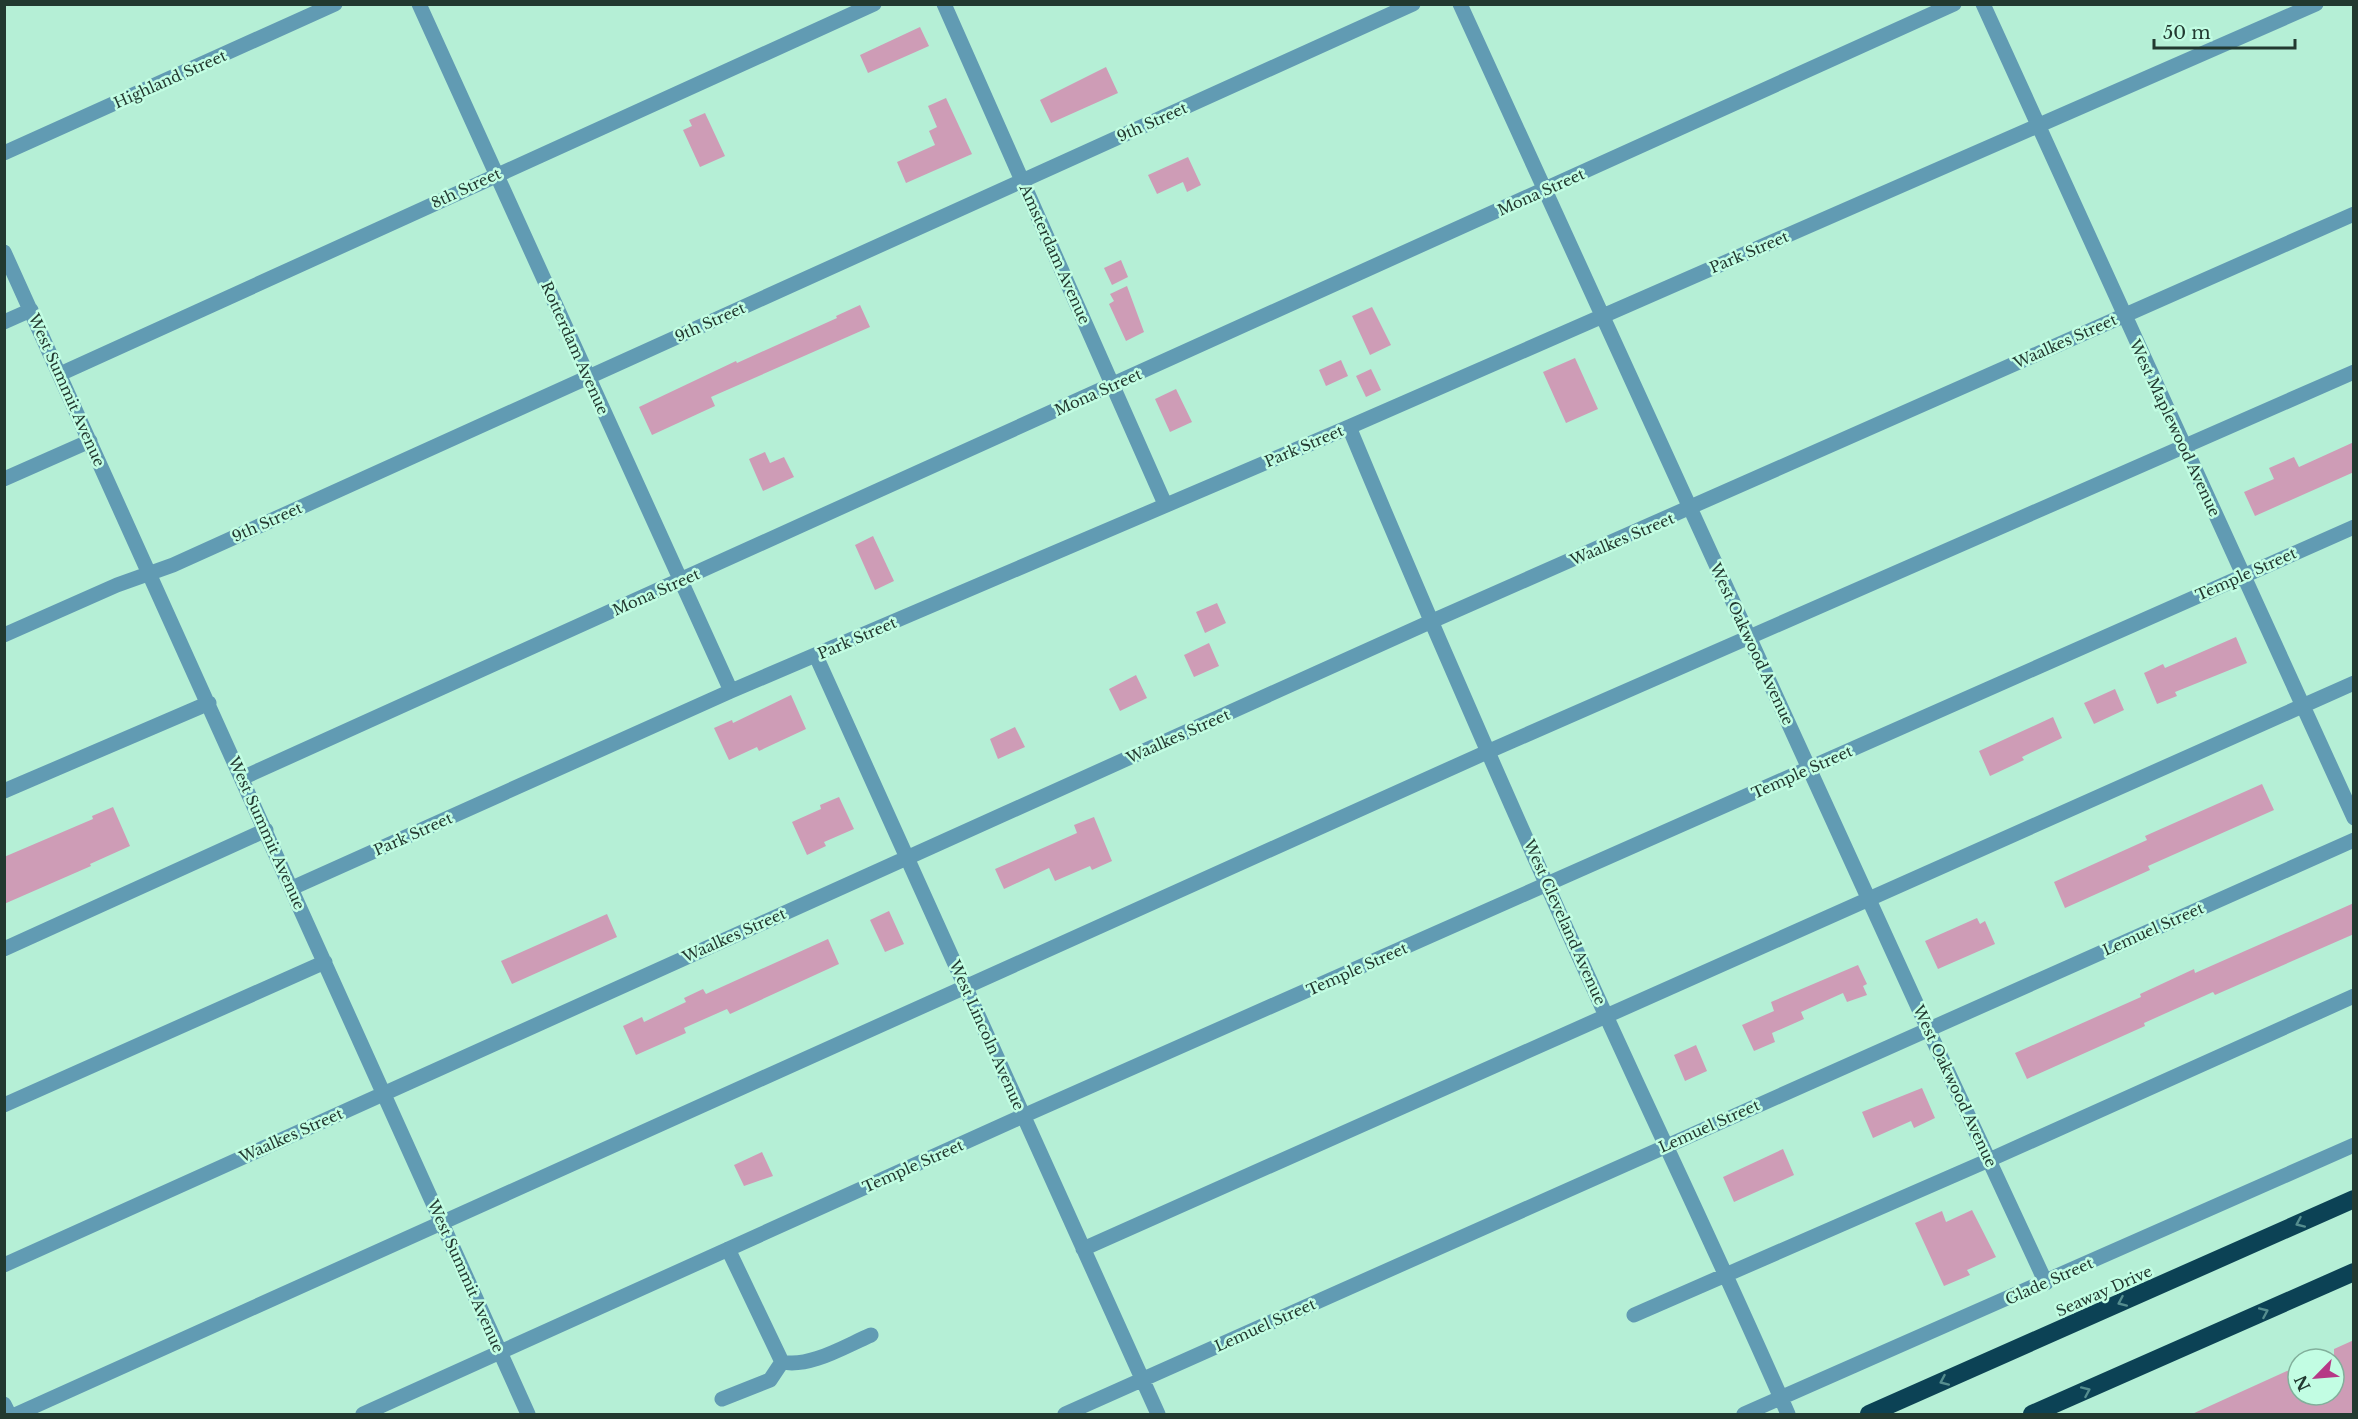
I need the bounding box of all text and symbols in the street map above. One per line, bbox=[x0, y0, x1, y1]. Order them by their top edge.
scale bar bbox=[2154, 12, 2295, 50]
text: 50 m bbox=[2163, 22, 2211, 44]
street label: Highland Street bbox=[111, 46, 230, 112]
street label: 9th Street bbox=[1114, 98, 1190, 146]
street label: 8th Street bbox=[428, 164, 504, 212]
street label: Mona Street bbox=[1494, 164, 1588, 220]
street label: Amsterdam Avenue bbox=[1015, 180, 1094, 327]
street label: Park Street bbox=[1707, 227, 1792, 277]
street label: Rotterdam Avenue bbox=[537, 278, 613, 418]
street label: 9th Street bbox=[672, 298, 748, 346]
street label: West Summit Avenue bbox=[24, 310, 109, 469]
street label: Waalkes Street bbox=[2009, 310, 2120, 373]
street label: West Maplewood Avenue bbox=[2125, 336, 2224, 520]
street label: Mona Street bbox=[1051, 364, 1145, 420]
street label: Park Street bbox=[1262, 421, 1347, 471]
street label: 9th Street bbox=[229, 498, 305, 546]
street label: Waalkes Street bbox=[1566, 508, 1677, 570]
street label: Temple Street bbox=[2193, 543, 2300, 605]
street label: West Oakwood Avenue bbox=[1706, 559, 1798, 728]
street label: Mona Street bbox=[609, 564, 703, 620]
street label: Park Street bbox=[815, 613, 900, 663]
street label: Waalkes Street bbox=[1122, 705, 1233, 768]
street label: Temple Street bbox=[1749, 741, 1856, 803]
street label: West Summit Avenue bbox=[224, 753, 309, 912]
street label: Park Street bbox=[371, 808, 456, 860]
street label: West Cleveland Avenue bbox=[1519, 835, 1610, 1008]
street label: Lemuel Street bbox=[2100, 898, 2207, 960]
street label: Waalkes Street bbox=[678, 904, 789, 967]
street label: Temple Street bbox=[1304, 938, 1411, 1000]
street label: West Lincoln Avenue bbox=[945, 956, 1029, 1113]
street label: West Oakwood Avenue bbox=[1909, 1001, 2001, 1170]
street label: Lemuel Street bbox=[1656, 1095, 1763, 1157]
street label: Waalkes Street bbox=[235, 1104, 346, 1167]
street label: Temple Street bbox=[860, 1135, 967, 1197]
street label: West Summit Avenue bbox=[423, 1196, 508, 1355]
one-way arrow bbox=[2295, 1216, 2306, 1228]
street label: Glade Street bbox=[2002, 1253, 2096, 1309]
street label: Seaway Drive bbox=[2053, 1261, 2155, 1321]
street label: Lemuel Street bbox=[1212, 1294, 1319, 1356]
one-way arrow bbox=[2117, 1295, 2128, 1307]
one-way arrow bbox=[2258, 1307, 2269, 1319]
north arrow bbox=[2286, 1347, 2346, 1407]
text: N bbox=[2290, 1372, 2315, 1394]
one-way arrow bbox=[1939, 1374, 1950, 1386]
one-way arrow bbox=[2079, 1386, 2090, 1398]

